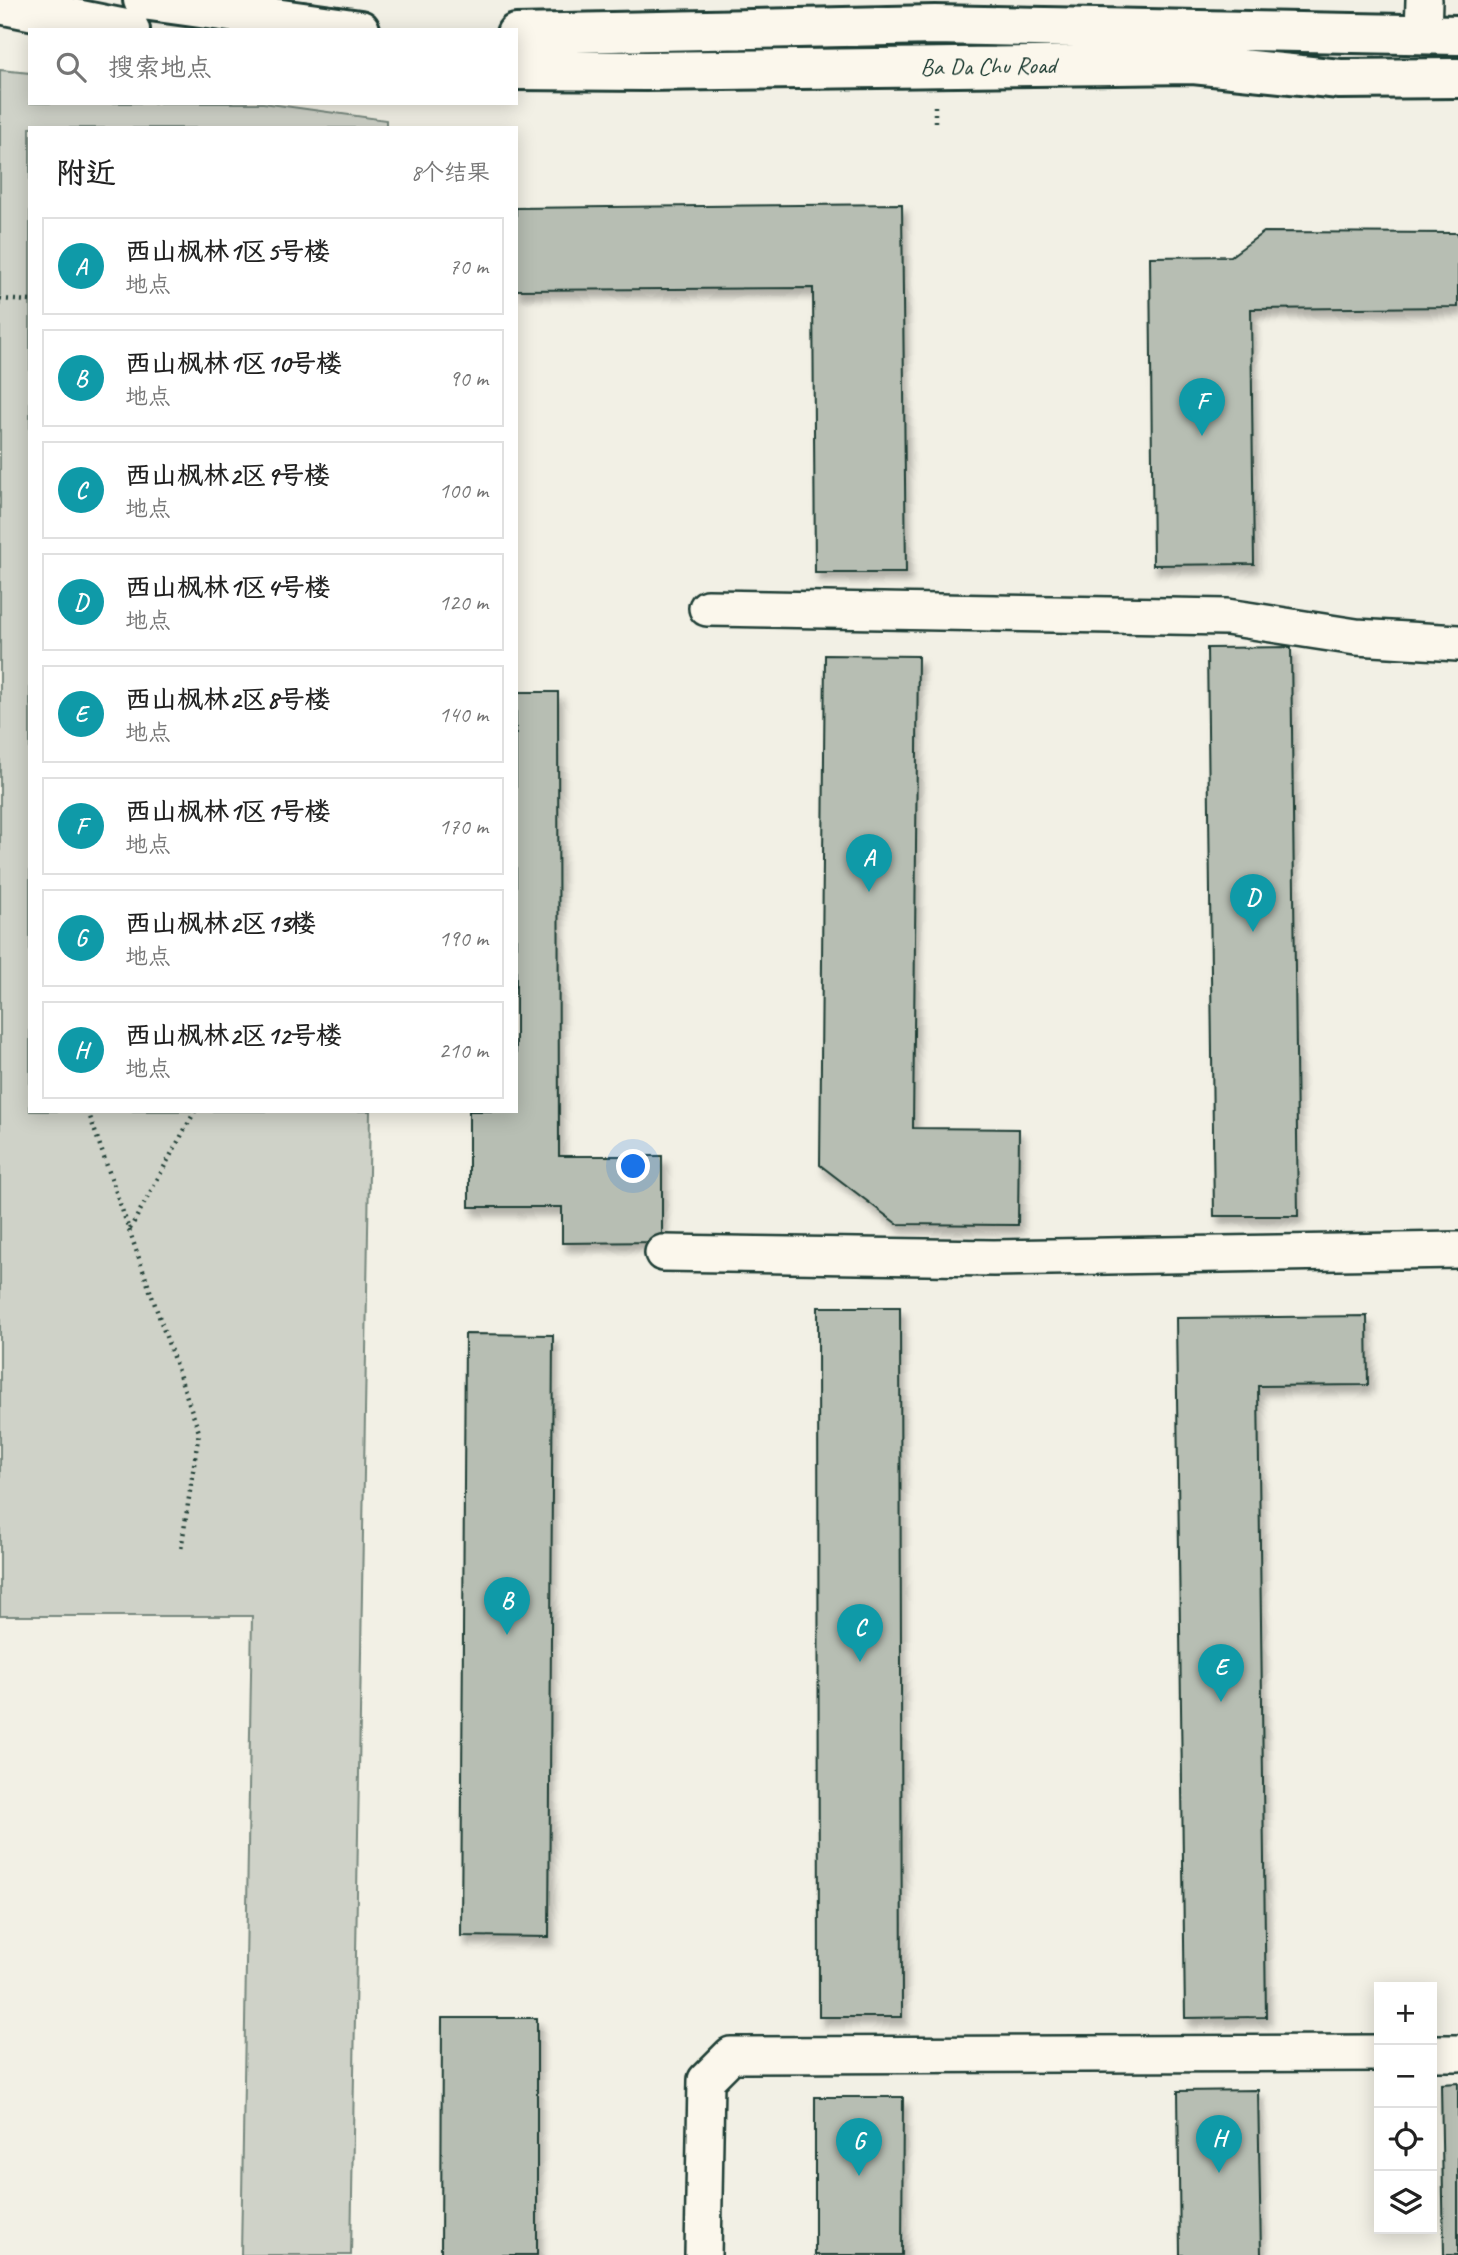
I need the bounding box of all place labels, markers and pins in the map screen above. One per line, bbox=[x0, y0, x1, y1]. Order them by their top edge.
pin: F bbox=[1179, 378, 1225, 436]
pin: A bbox=[846, 834, 892, 892]
pin: D bbox=[1230, 874, 1276, 932]
pin: B bbox=[484, 1577, 530, 1635]
pin: C bbox=[837, 1604, 883, 1662]
pin: E bbox=[1198, 1644, 1244, 1702]
pin: H bbox=[1196, 2115, 1242, 2173]
pin: G bbox=[836, 2118, 882, 2176]

